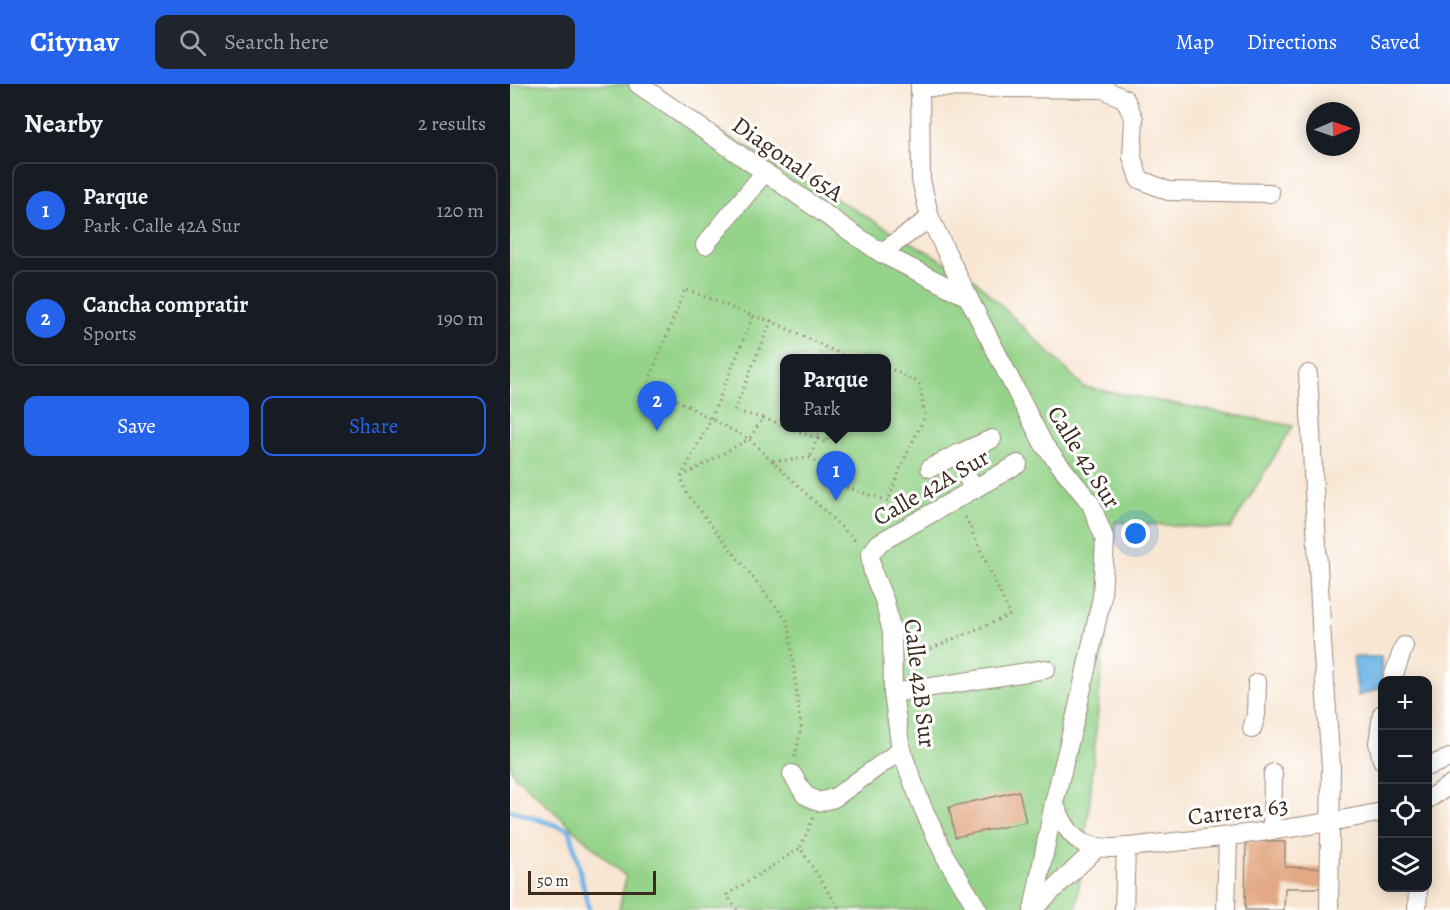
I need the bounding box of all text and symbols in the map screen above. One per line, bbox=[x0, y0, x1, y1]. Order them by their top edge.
search box bbox=[155, 15, 575, 69]
text: Citynav bbox=[30, 23, 119, 61]
icon: search bbox=[176, 26, 209, 59]
text: Search here bbox=[224, 27, 329, 57]
text: Map bbox=[1176, 28, 1214, 56]
text: Directions bbox=[1247, 28, 1337, 56]
text: Saved bbox=[1370, 28, 1420, 56]
north arrow bbox=[1306, 102, 1360, 156]
text: Nearby bbox=[24, 106, 103, 141]
street label: Diagonal 65A bbox=[726, 109, 851, 210]
text: 2 results bbox=[418, 110, 486, 137]
text: Parque bbox=[83, 182, 148, 212]
text: 1 bbox=[42, 197, 49, 224]
text: 120 m bbox=[436, 197, 484, 224]
text: Park · Calle 42A Sur bbox=[83, 212, 240, 239]
text: Cancha compratir bbox=[83, 290, 248, 320]
text: 2 bbox=[41, 305, 50, 332]
text: 190 m bbox=[437, 305, 484, 332]
text: Sports bbox=[83, 320, 136, 347]
popup bbox=[780, 354, 891, 432]
text: Parque bbox=[803, 365, 868, 395]
pin: 2 bbox=[638, 382, 676, 431]
text: Park bbox=[803, 395, 840, 422]
button: Save bbox=[24, 396, 249, 456]
button: Share bbox=[261, 396, 486, 456]
street label: Calle 42 Sur bbox=[1040, 400, 1128, 514]
street label: Calle 42A Sur bbox=[867, 441, 995, 533]
pin: 1 bbox=[816, 452, 856, 501]
your location bbox=[1121, 519, 1150, 548]
street label: Calle 42B Sur bbox=[896, 617, 944, 749]
map controls bbox=[1378, 676, 1432, 892]
button: + bbox=[1378, 676, 1432, 730]
button: − bbox=[1378, 730, 1432, 784]
button: locate bbox=[1378, 784, 1432, 838]
street label: Carrera 63 bbox=[1186, 789, 1290, 833]
button: layers bbox=[1378, 838, 1432, 892]
scale bar bbox=[528, 868, 656, 896]
text: 50 m bbox=[537, 870, 569, 892]

